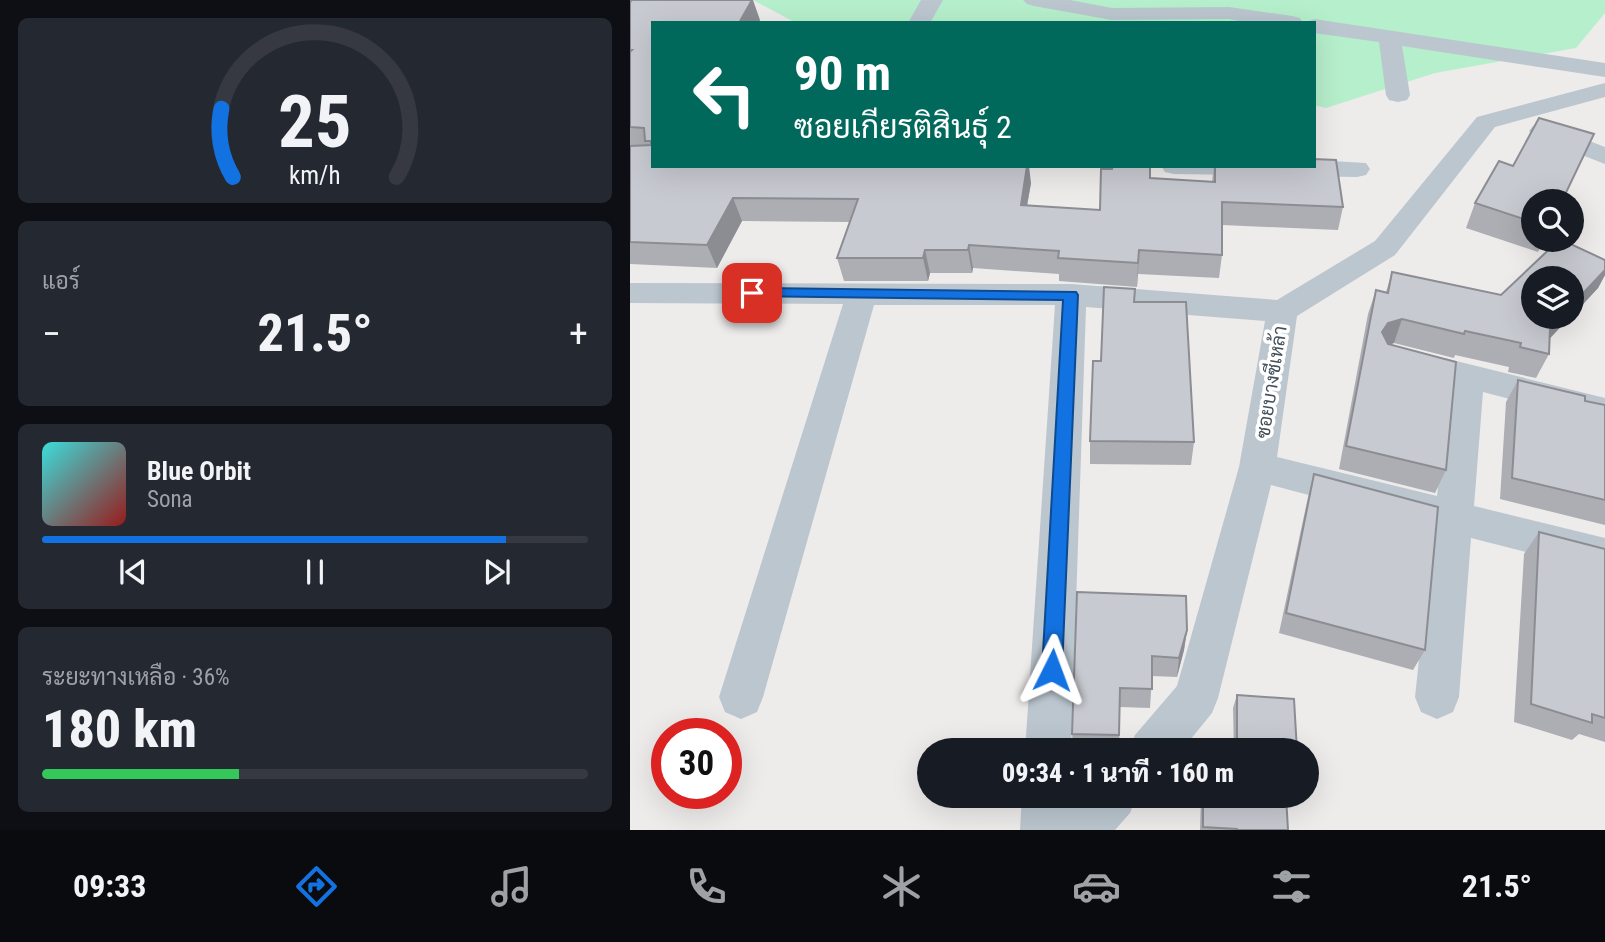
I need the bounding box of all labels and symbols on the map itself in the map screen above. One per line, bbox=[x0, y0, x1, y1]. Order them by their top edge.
pin bbox=[722, 263, 782, 323]
street label: ซอยบางซีเหล้า bbox=[1250, 324, 1292, 440]
position arrow bbox=[1015, 633, 1089, 707]
speed limit sign: 30 bbox=[651, 718, 742, 809]

